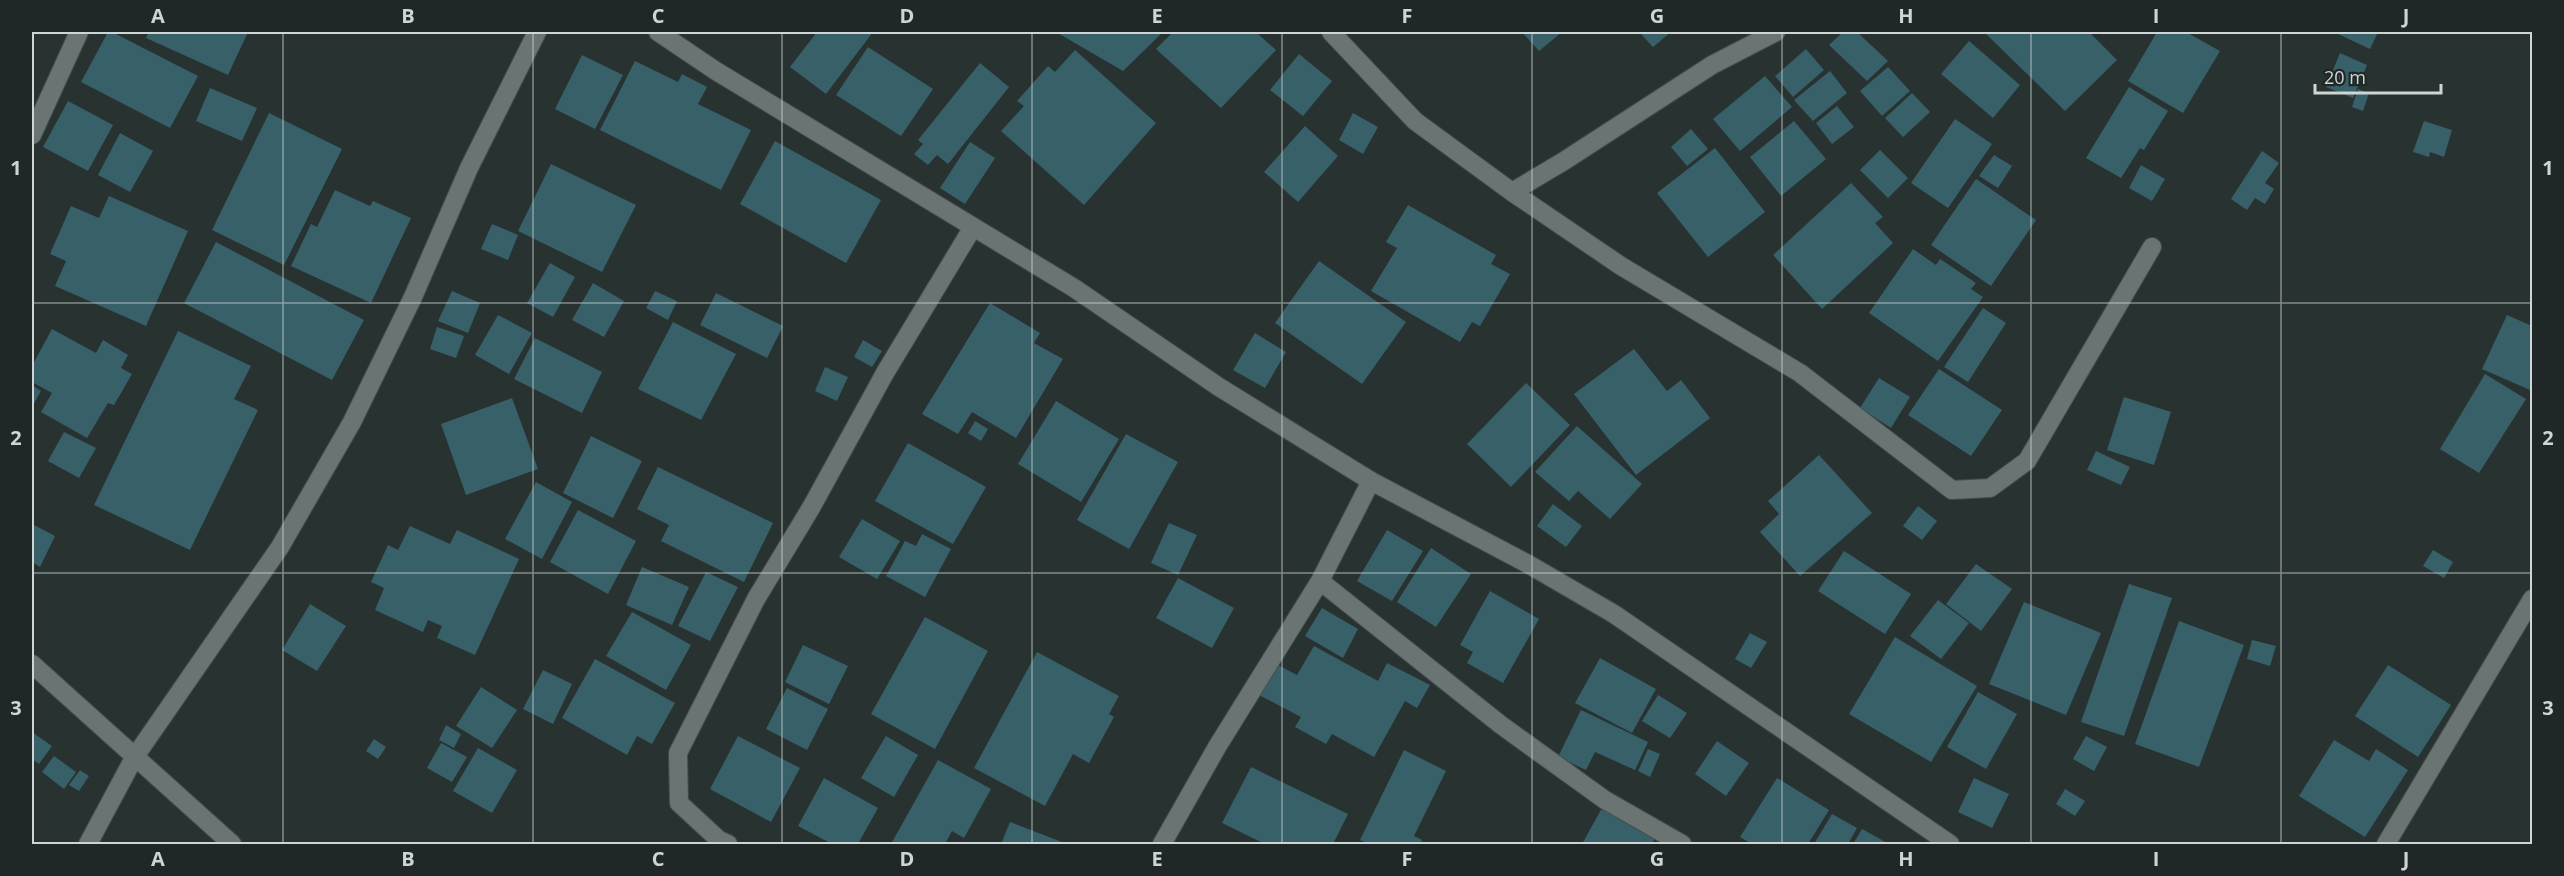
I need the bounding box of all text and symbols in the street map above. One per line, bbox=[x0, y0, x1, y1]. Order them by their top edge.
text: A bbox=[151, 2, 165, 29]
text: B bbox=[401, 2, 415, 29]
text: C bbox=[652, 2, 665, 29]
text: D bbox=[900, 2, 914, 29]
text: E bbox=[1151, 2, 1163, 29]
text: F bbox=[1402, 2, 1412, 29]
text: G bbox=[1650, 2, 1664, 29]
text: H bbox=[1898, 2, 1914, 29]
text: I bbox=[2153, 2, 2159, 29]
text: J bbox=[2401, 2, 2409, 29]
scale bar bbox=[2315, 57, 2441, 95]
text: 20 m bbox=[2324, 65, 2366, 89]
text: 1 bbox=[10, 154, 22, 181]
text: 1 bbox=[2542, 154, 2554, 181]
text: 2 bbox=[10, 424, 22, 451]
text: 2 bbox=[2542, 424, 2554, 451]
text: 3 bbox=[10, 694, 22, 721]
text: 3 bbox=[2542, 694, 2554, 721]
text: A bbox=[151, 845, 165, 872]
text: B bbox=[401, 845, 415, 872]
text: C bbox=[652, 845, 665, 872]
text: D bbox=[900, 845, 914, 872]
text: E bbox=[1151, 845, 1163, 872]
text: F bbox=[1402, 845, 1412, 872]
text: G bbox=[1650, 845, 1664, 872]
text: H bbox=[1898, 845, 1914, 872]
text: I bbox=[2153, 845, 2159, 872]
text: J bbox=[2401, 845, 2409, 872]

